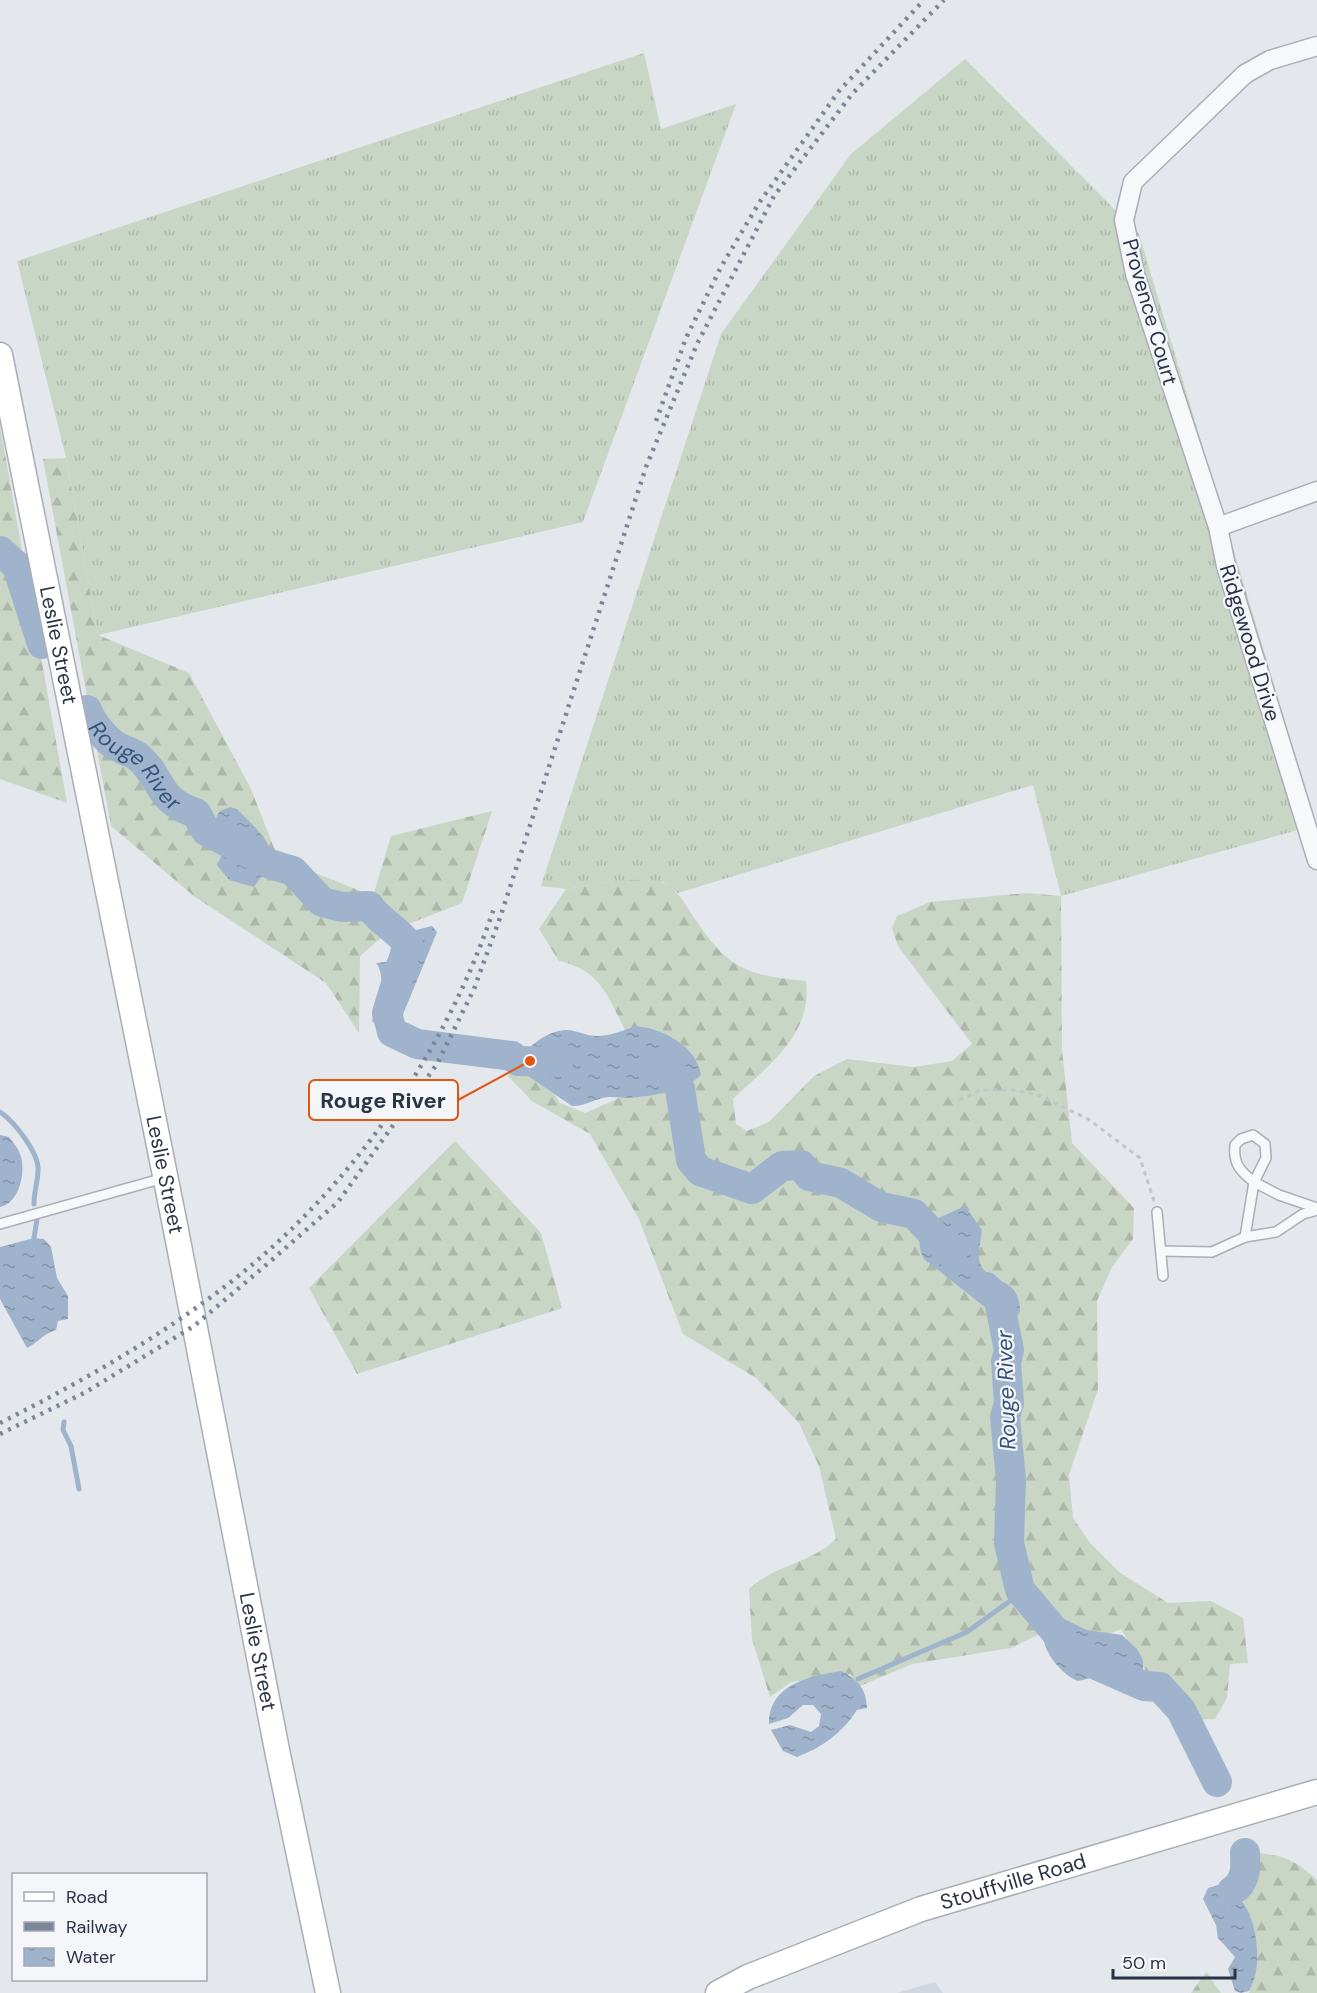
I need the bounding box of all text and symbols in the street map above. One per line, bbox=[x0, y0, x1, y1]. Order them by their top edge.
street label: Provence Court bbox=[1116, 236, 1184, 388]
street label: Ridgewood Drive bbox=[1213, 561, 1287, 725]
street label: Leslie Street bbox=[33, 584, 84, 707]
water label: Rouge River bbox=[82, 715, 187, 818]
callout: Rouge River bbox=[309, 1080, 458, 1120]
text: Rouge River bbox=[320, 1086, 446, 1115]
street label: Leslie Street bbox=[139, 1113, 190, 1236]
water label: Rouge River bbox=[989, 1329, 1023, 1450]
street label: Leslie Street bbox=[233, 1590, 283, 1713]
street label: Stouffville Road bbox=[937, 1847, 1089, 1917]
legend bbox=[12, 1873, 207, 1981]
text: Road bbox=[66, 1885, 108, 1909]
text: Railway bbox=[66, 1915, 128, 1939]
scale bar bbox=[1113, 1942, 1234, 1980]
text: Water bbox=[66, 1945, 116, 1969]
text: 50 m bbox=[1122, 1951, 1166, 1975]

